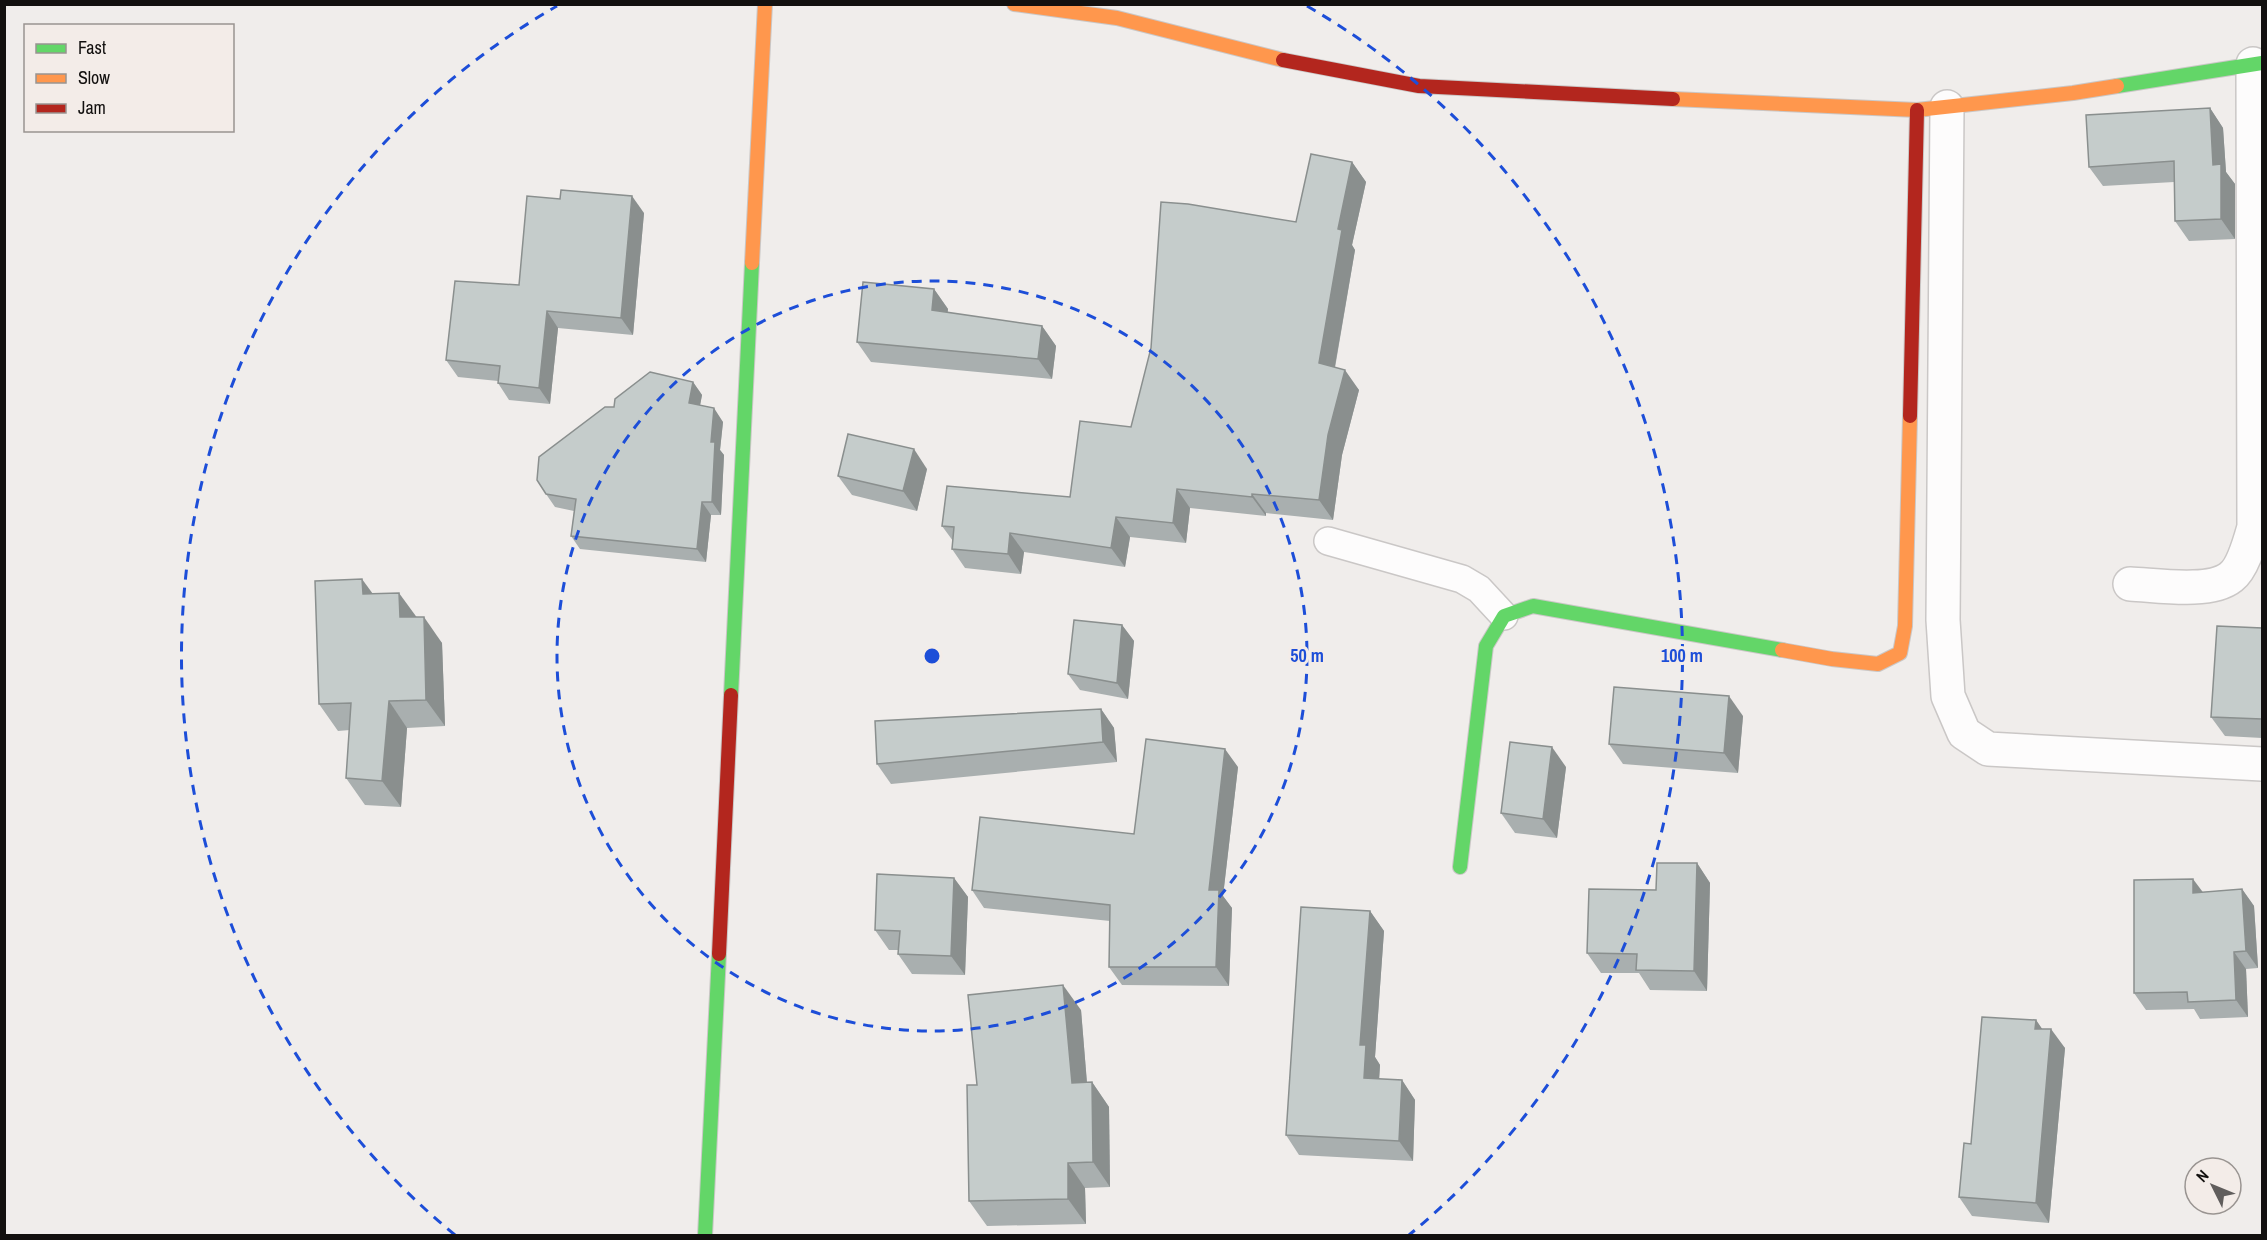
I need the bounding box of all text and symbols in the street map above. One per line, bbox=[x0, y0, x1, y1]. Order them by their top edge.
legend bbox=[24, 24, 234, 132]
text: Fast bbox=[78, 35, 106, 60]
text: Slow bbox=[78, 65, 110, 90]
text: Jam bbox=[78, 95, 106, 120]
text: 50 m bbox=[1290, 643, 1324, 668]
text: 100 m bbox=[1661, 643, 1703, 668]
centre of rings bbox=[922, 646, 942, 666]
north arrow bbox=[2183, 1156, 2243, 1216]
text: N bbox=[2191, 1165, 2213, 1187]

